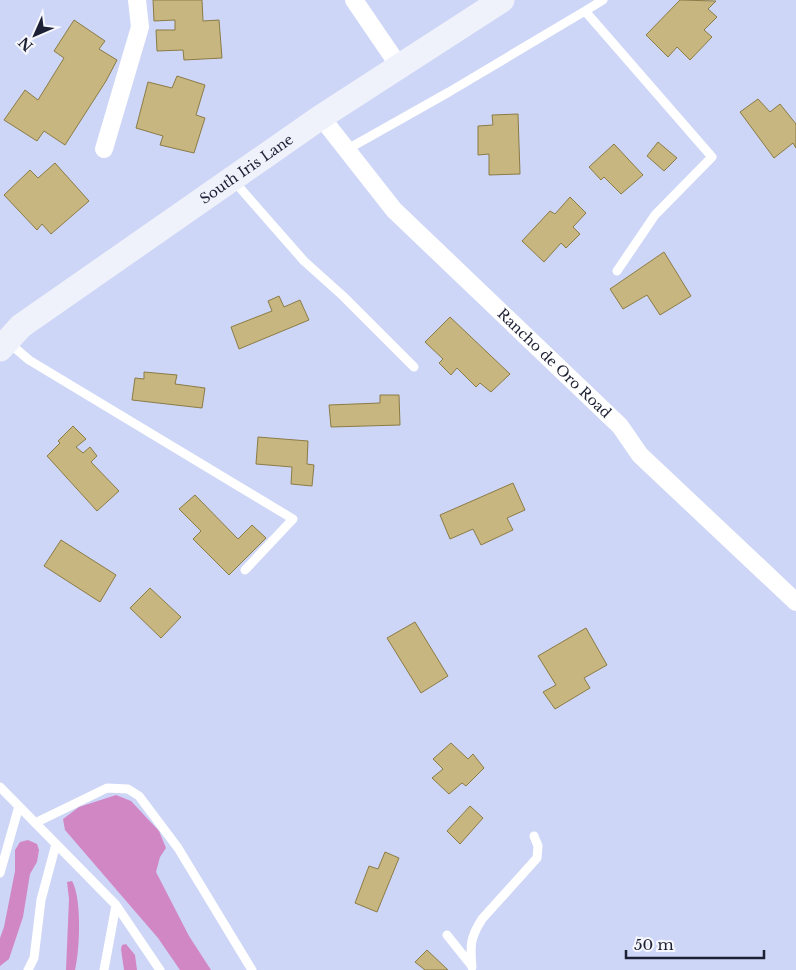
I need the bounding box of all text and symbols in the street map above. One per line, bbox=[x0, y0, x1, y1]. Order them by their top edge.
north arrow bbox=[10, 10, 60, 60]
text: N bbox=[15, 33, 37, 55]
street label: South Iris Lane bbox=[196, 130, 297, 208]
street label: Rancho de Oro Road bbox=[494, 305, 615, 422]
scale bar bbox=[626, 928, 764, 960]
text: 50 m bbox=[634, 935, 674, 954]

